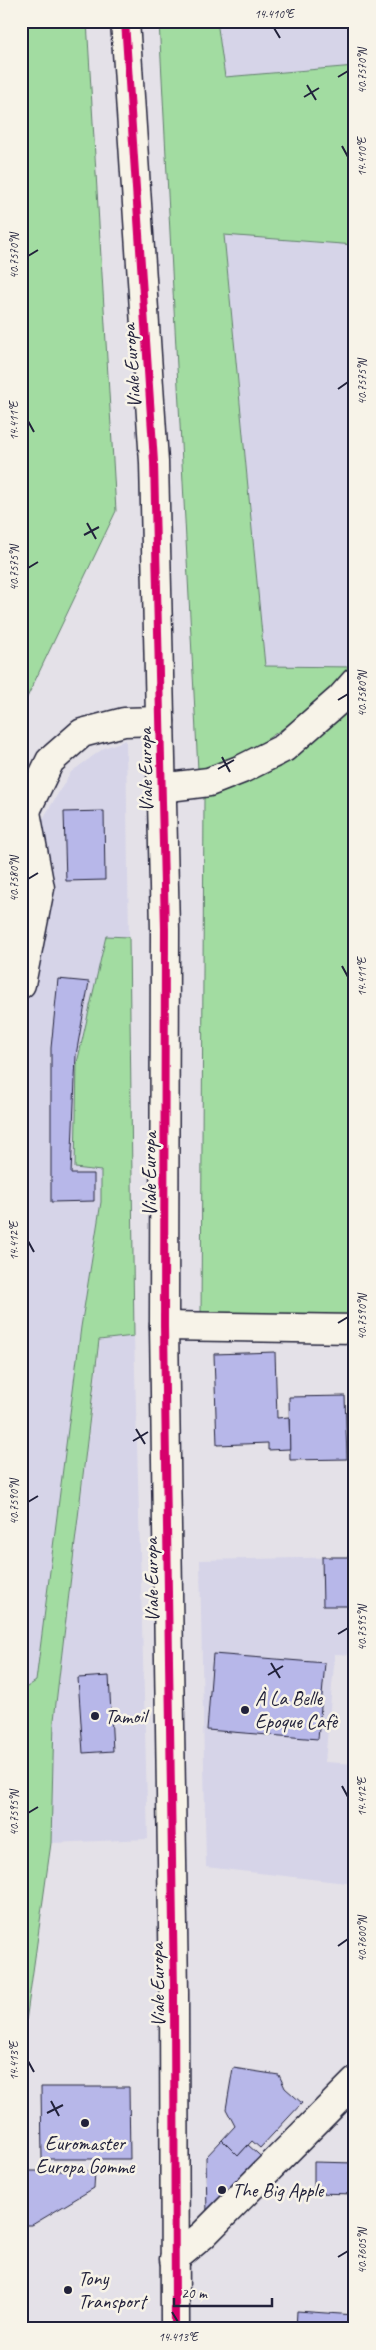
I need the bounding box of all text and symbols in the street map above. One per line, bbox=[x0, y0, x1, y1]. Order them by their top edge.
text: 14.410°E bbox=[254, 6, 295, 22]
text: 40.7570°N bbox=[354, 47, 370, 94]
text: 14.410°E bbox=[354, 136, 370, 177]
text: 40.7570°N bbox=[6, 232, 22, 279]
street label: Viale Europa bbox=[116, 321, 147, 409]
text: 40.7575°N bbox=[354, 358, 370, 405]
text: 14.411°E bbox=[6, 400, 22, 441]
text: 40.7575°N bbox=[6, 544, 22, 591]
text: 40.7580°N bbox=[354, 670, 370, 717]
street label: Viale Europa bbox=[132, 726, 159, 812]
text: 40.7580°N bbox=[6, 855, 22, 902]
text: 14.411°E bbox=[354, 956, 370, 997]
street label: Viale Europa bbox=[137, 1130, 162, 1216]
text: 14.412°E bbox=[6, 1220, 22, 1261]
text: 40.7590°N bbox=[354, 1293, 370, 1340]
text: 40.7590°N bbox=[6, 1478, 22, 1525]
street label: Viale Europa bbox=[138, 1536, 165, 1622]
text: 40.7595°N bbox=[354, 1604, 370, 1651]
place label: À La Belle Epoque Cafè bbox=[255, 1686, 338, 1734]
place label: Tamoil bbox=[105, 1704, 150, 1729]
marker: À La Belle Epoque Cafè bbox=[239, 1704, 251, 1716]
marker: Tamoil bbox=[89, 1710, 101, 1722]
text: 14.412°E bbox=[354, 1776, 370, 1817]
text: 40.7595°N bbox=[6, 1789, 22, 1836]
text: 40.7600°N bbox=[354, 1915, 370, 1962]
street label: Viale Europa bbox=[144, 1941, 171, 2027]
text: 14.413°E bbox=[6, 2040, 22, 2081]
marker: Euromaster Europa Gomme bbox=[79, 2117, 91, 2129]
place label: Euromaster Europa Gomme bbox=[36, 2131, 136, 2179]
place label: The Big Apple bbox=[232, 2178, 325, 2203]
marker: The Big Apple bbox=[216, 2184, 228, 2196]
text: 40.7605°N bbox=[354, 2227, 370, 2274]
place label: Tony Transport bbox=[78, 2266, 149, 2314]
scale bar bbox=[174, 2275, 271, 2307]
marker: Tony Transport bbox=[62, 2284, 74, 2296]
text: 20 m bbox=[181, 2284, 208, 2303]
text: 14.413°E bbox=[158, 2329, 199, 2345]

